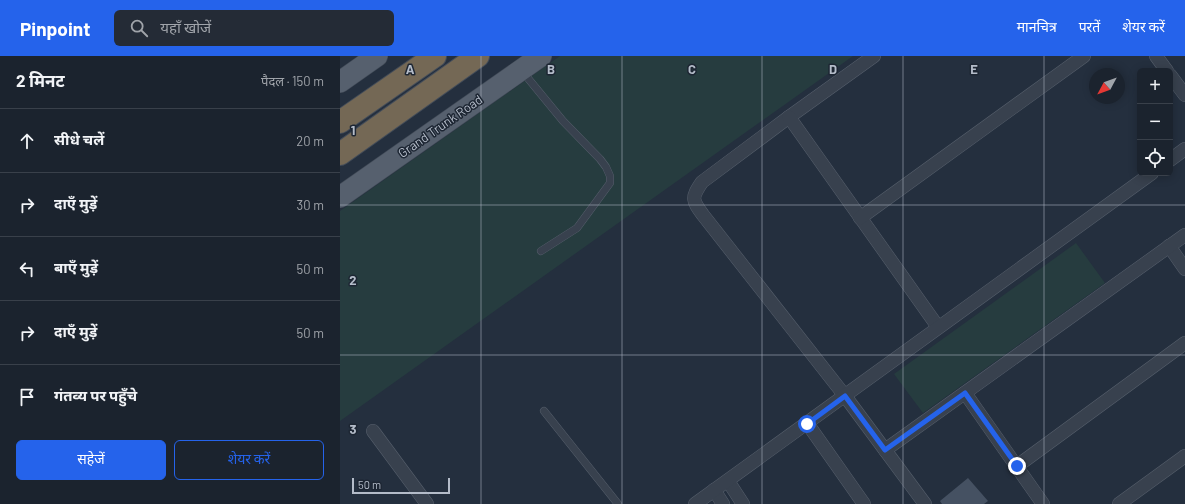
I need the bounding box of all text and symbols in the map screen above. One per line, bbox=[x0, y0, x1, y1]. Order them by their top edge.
search box bbox=[114, 10, 394, 46]
text: Pinpoint bbox=[20, 17, 90, 40]
icon: search bbox=[128, 17, 150, 39]
text: यहाँ खोजें bbox=[160, 18, 211, 36]
text: मानचित्र bbox=[1017, 18, 1057, 35]
text: परतें bbox=[1079, 18, 1100, 35]
text: शेयर करें bbox=[1122, 18, 1165, 35]
text: A bbox=[406, 61, 415, 77]
text: B bbox=[547, 61, 555, 77]
text: C bbox=[688, 61, 696, 77]
text: D bbox=[829, 61, 837, 77]
text: E bbox=[970, 61, 978, 77]
north arrow bbox=[1089, 68, 1125, 104]
map controls bbox=[1137, 68, 1173, 176]
button: + bbox=[1137, 68, 1173, 104]
text: 2 मिनट bbox=[16, 70, 65, 90]
text: पैदल · 150 m bbox=[261, 73, 324, 89]
street label: Grand Trunk Road bbox=[395, 91, 485, 161]
button: − bbox=[1137, 104, 1173, 140]
text: 1 bbox=[351, 122, 355, 138]
icon: ahead bbox=[16, 130, 38, 152]
text: सीधे चलें bbox=[54, 130, 104, 148]
text: 20 m bbox=[296, 133, 324, 149]
button: locate bbox=[1137, 140, 1173, 176]
icon: right bbox=[16, 194, 38, 216]
text: दाएँ मुड़ें bbox=[54, 194, 97, 212]
text: 30 m bbox=[297, 197, 324, 213]
icon: left bbox=[16, 258, 38, 280]
text: बाएँ मुड़ें bbox=[54, 258, 98, 276]
text: 50 m bbox=[297, 261, 324, 277]
text: 2 bbox=[349, 272, 357, 288]
icon: right bbox=[16, 322, 38, 344]
text: दाएँ मुड़ें bbox=[54, 322, 97, 340]
text: 50 m bbox=[297, 325, 324, 341]
icon: arrive bbox=[16, 386, 38, 408]
text: गंतव्य पर पहुँचे bbox=[54, 386, 137, 404]
route start bbox=[798, 415, 816, 433]
text: 3 bbox=[349, 421, 357, 437]
button: सहेजें bbox=[16, 440, 166, 480]
button: शेयर करें bbox=[174, 440, 324, 480]
route end bbox=[1008, 457, 1026, 475]
scale bar bbox=[352, 476, 450, 495]
text: 50 m bbox=[358, 478, 381, 491]

